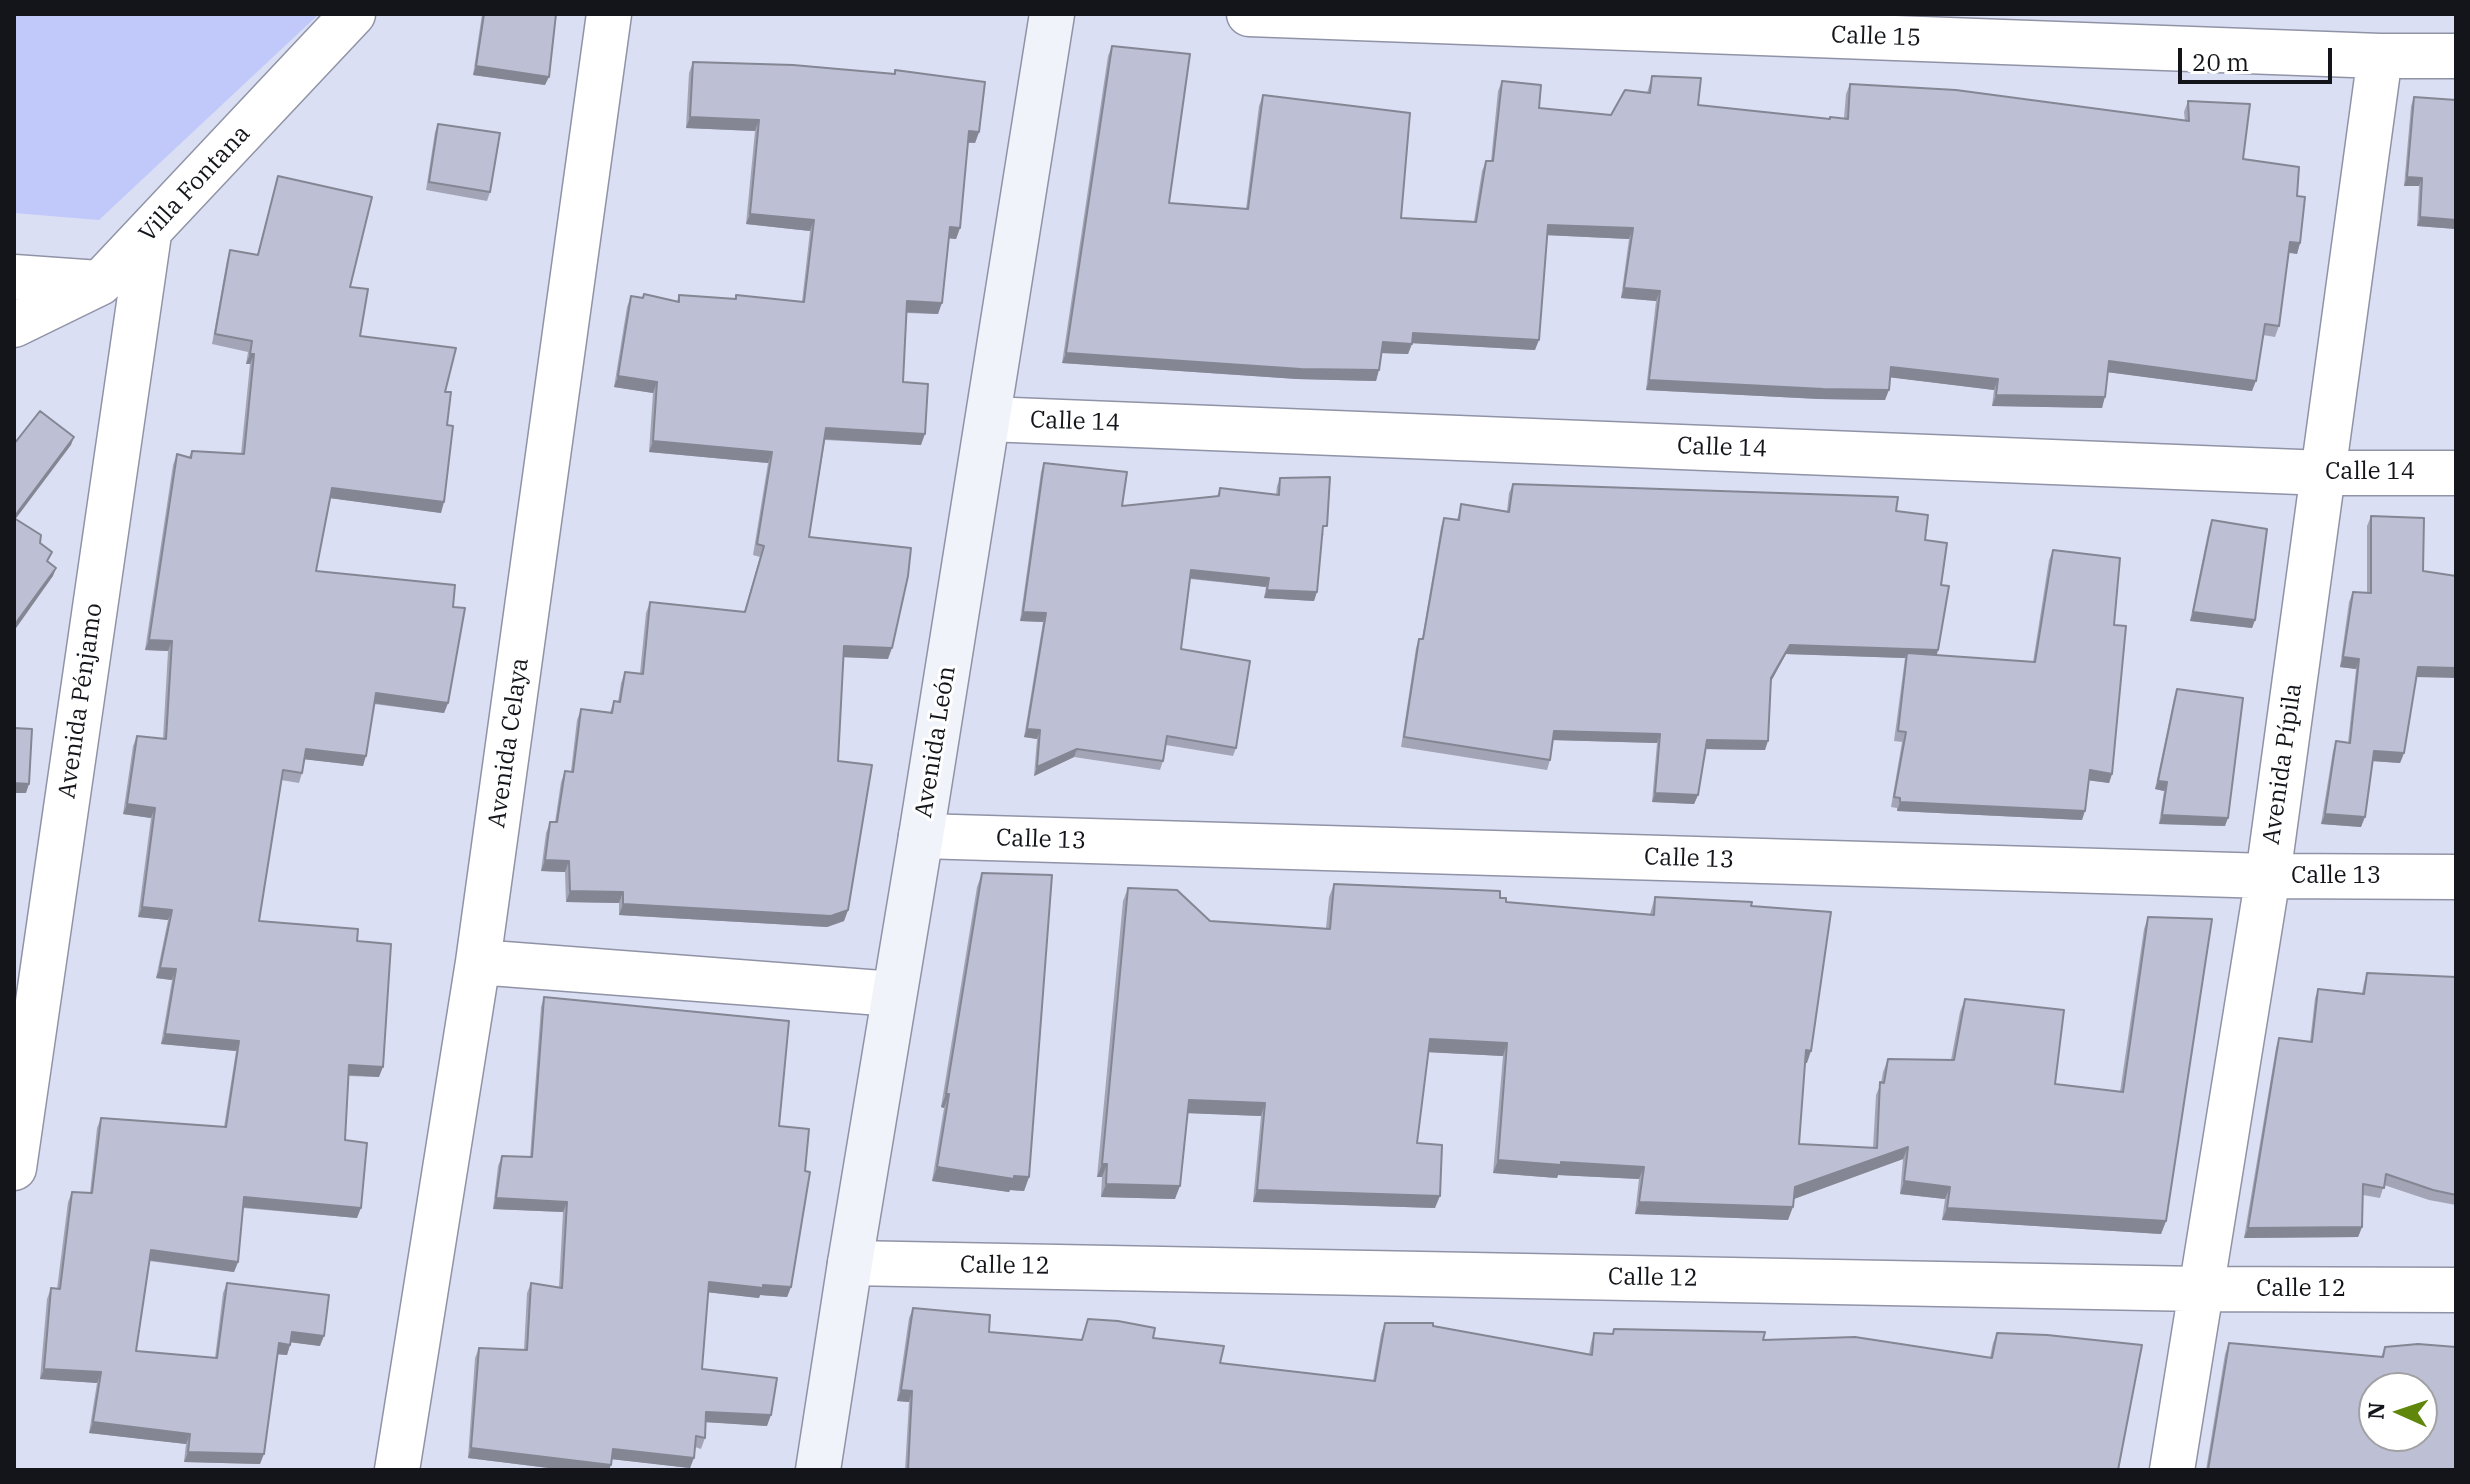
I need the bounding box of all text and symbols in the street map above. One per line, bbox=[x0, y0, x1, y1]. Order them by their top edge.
street label: Calle 15 bbox=[1830, 21, 1922, 53]
scale bar bbox=[2182, 32, 2336, 82]
text: 20 m bbox=[2192, 46, 2249, 78]
street label: Villa Fontana bbox=[134, 120, 256, 248]
street label: Calle 14 bbox=[1029, 406, 1121, 438]
street label: Calle 14 bbox=[1676, 432, 1768, 464]
street label: Calle 14 bbox=[2325, 458, 2415, 486]
street label: Avenida Pénjamo bbox=[53, 601, 109, 801]
street label: Avenida Celaya bbox=[483, 656, 535, 830]
street label: Avenida León bbox=[910, 664, 962, 820]
street label: Avenida Pípila bbox=[2257, 681, 2309, 847]
street label: Calle 13 bbox=[995, 824, 1087, 856]
street label: Calle 13 bbox=[1643, 843, 1735, 875]
street label: Calle 13 bbox=[2291, 862, 2381, 890]
street label: Calle 12 bbox=[960, 1251, 1050, 1281]
street label: Calle 12 bbox=[1608, 1263, 1698, 1293]
street label: Calle 12 bbox=[2256, 1275, 2346, 1303]
north arrow bbox=[2358, 1372, 2438, 1452]
text: N bbox=[2361, 1401, 2390, 1420]

